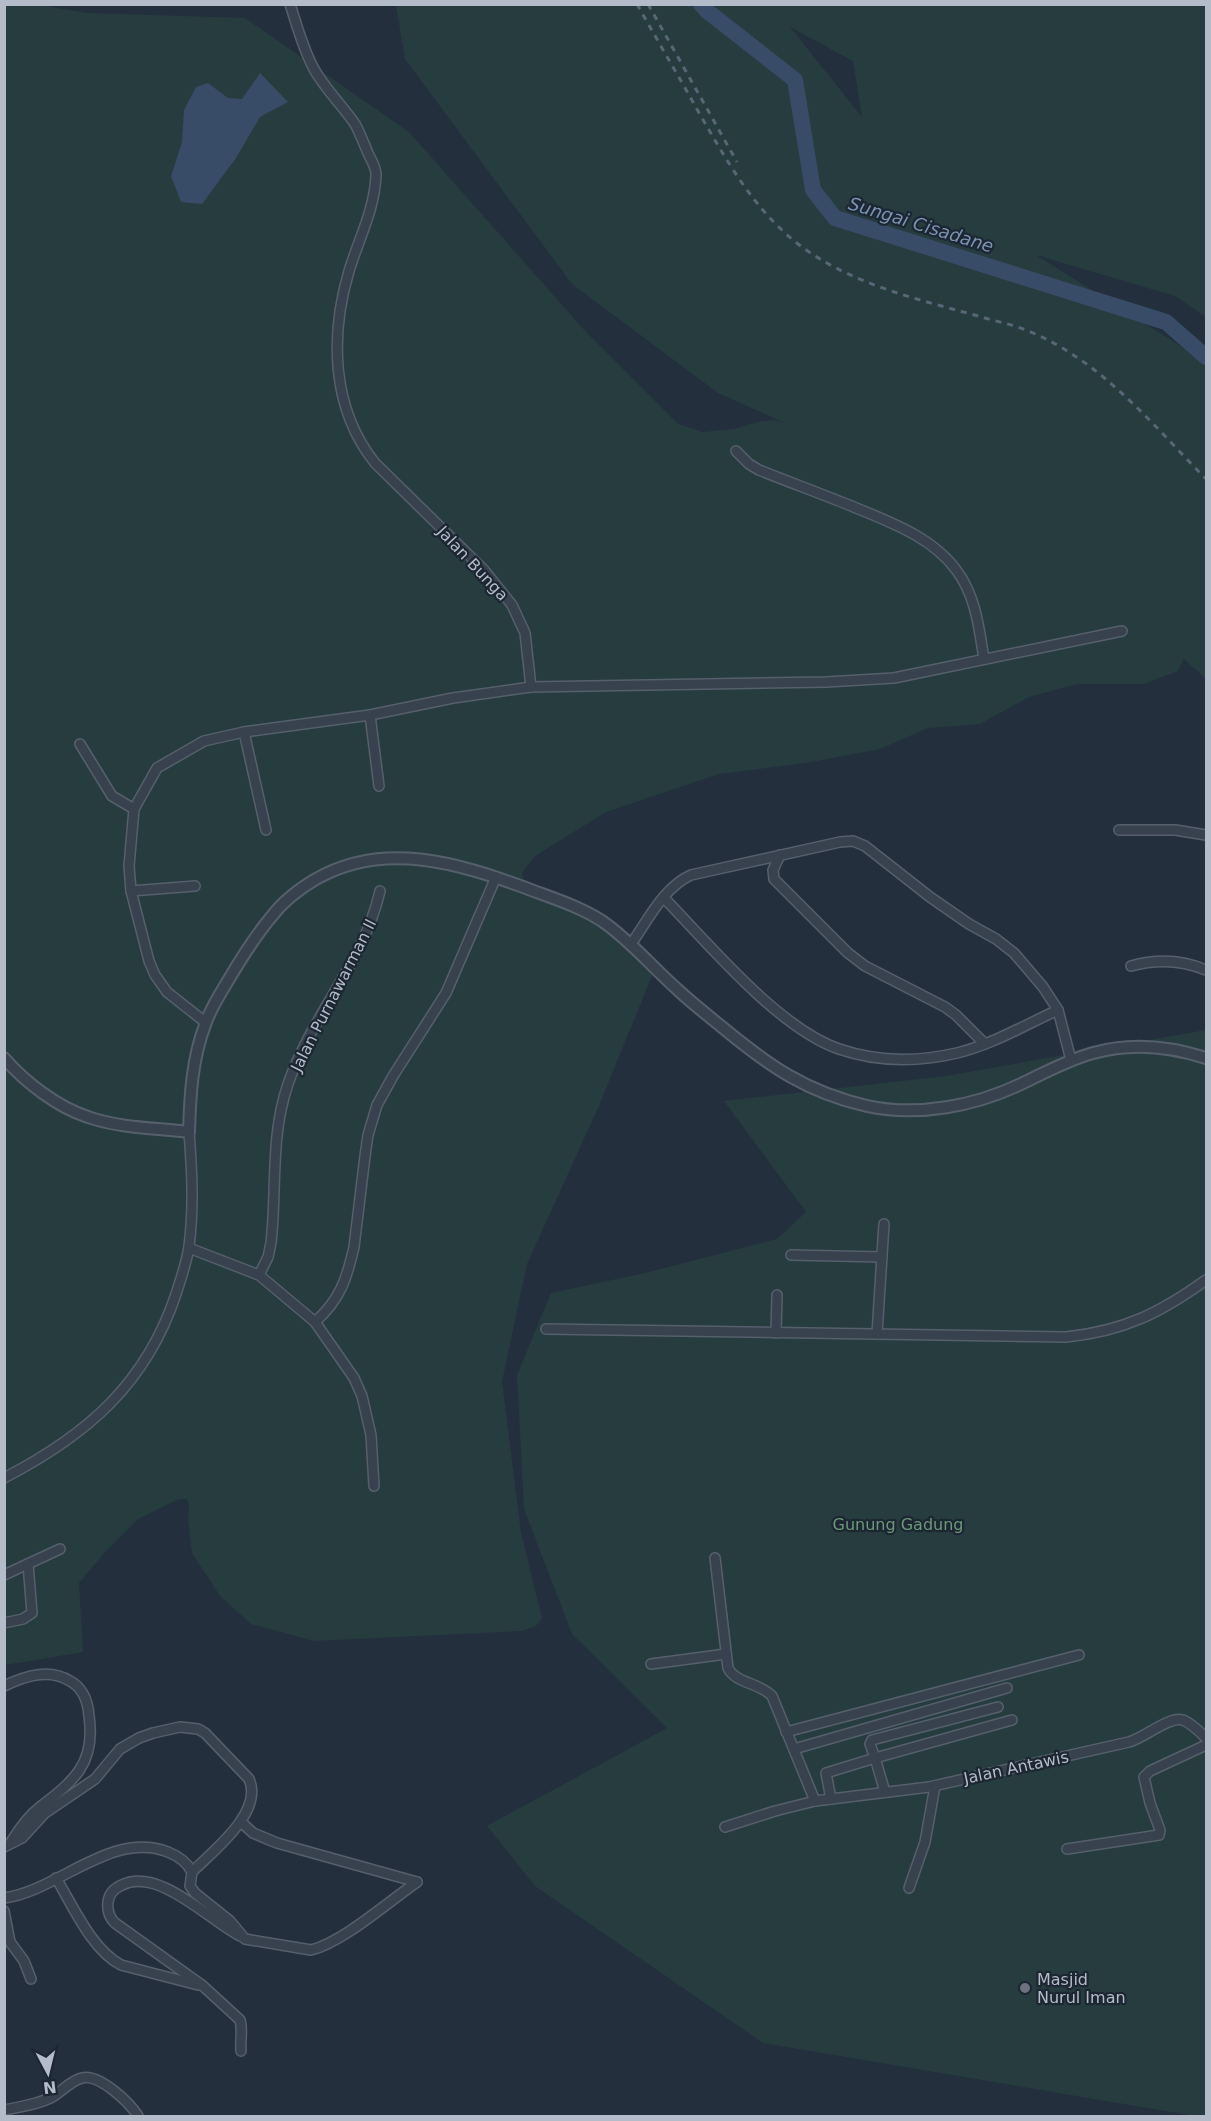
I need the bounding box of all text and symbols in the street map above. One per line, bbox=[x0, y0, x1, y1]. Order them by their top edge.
water label: Sungai Cisadane bbox=[846, 193, 996, 257]
street label: Jalan Bunga bbox=[433, 521, 512, 605]
street label: Jalan Purnawarman II bbox=[286, 916, 380, 1076]
park label: Gunung Gadung bbox=[833, 1515, 964, 1534]
street label: Jalan Antawis bbox=[961, 1747, 1070, 1788]
place label: Masjid Nurul Iman bbox=[1037, 1970, 1126, 2007]
marker: Masjid Nurul Iman bbox=[1018, 1981, 1032, 1995]
north arrow bbox=[18, 2043, 78, 2103]
text: N bbox=[42, 2077, 58, 2098]

